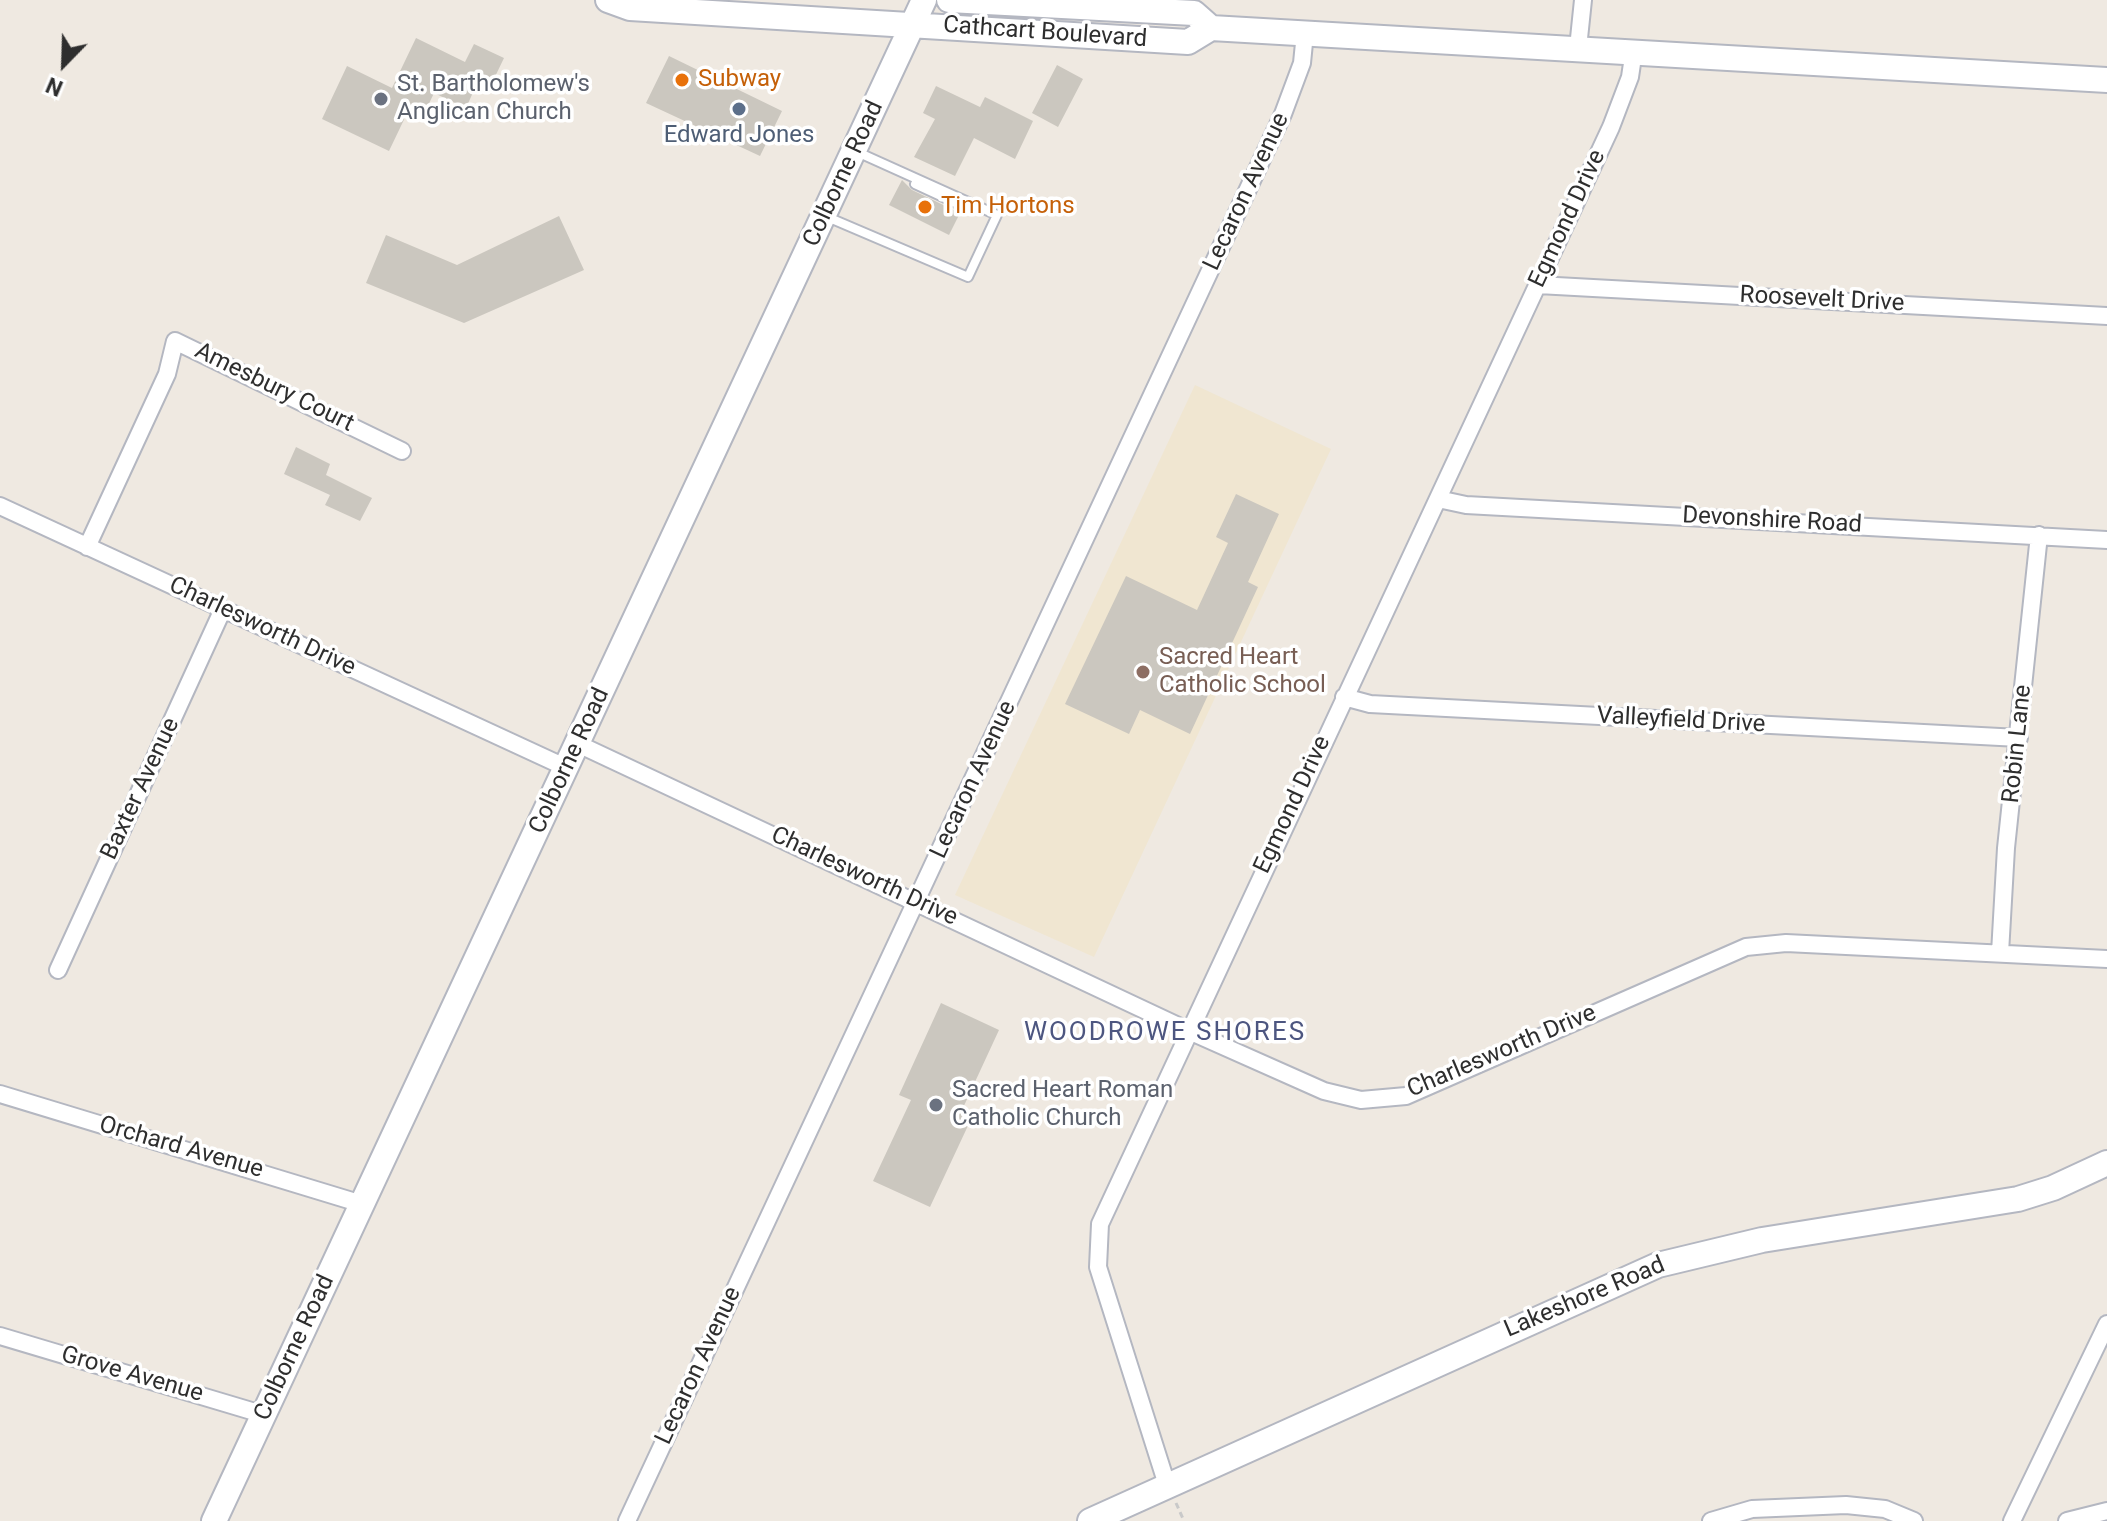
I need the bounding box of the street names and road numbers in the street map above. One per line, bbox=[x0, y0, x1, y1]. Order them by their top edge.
street label: Cathcart Boulevard bbox=[942, 12, 1148, 54]
street label: Colborne Road bbox=[798, 97, 890, 251]
street label: Lecaron Avenue bbox=[1198, 109, 1296, 275]
street label: Egmond Drive bbox=[1524, 146, 1612, 292]
street label: Roosevelt Drive bbox=[1739, 281, 1905, 319]
street label: Amesbury Court bbox=[190, 337, 358, 439]
street label: Devonshire Road bbox=[1681, 502, 1863, 540]
street label: Charlesworth Drive bbox=[164, 571, 360, 683]
street label: Robin Lane bbox=[1997, 683, 2039, 805]
street label: Colborne Road bbox=[524, 684, 616, 838]
street label: Lecaron Avenue bbox=[925, 697, 1023, 863]
street label: Valleyfield Drive bbox=[1596, 702, 1766, 740]
street label: Baxter Avenue bbox=[96, 714, 186, 864]
street label: Egmond Drive bbox=[1249, 732, 1337, 878]
street label: Charlesworth Drive bbox=[766, 821, 962, 933]
street label: Charlesworth Drive bbox=[1403, 999, 1601, 1105]
street label: Orchard Avenue bbox=[96, 1111, 266, 1185]
street label: Lakeshore Road bbox=[1500, 1251, 1670, 1345]
street label: Colborne Road bbox=[249, 1271, 341, 1425]
street label: Lecaron Avenue bbox=[650, 1283, 748, 1449]
street label: Grove Avenue bbox=[58, 1341, 206, 1409]

